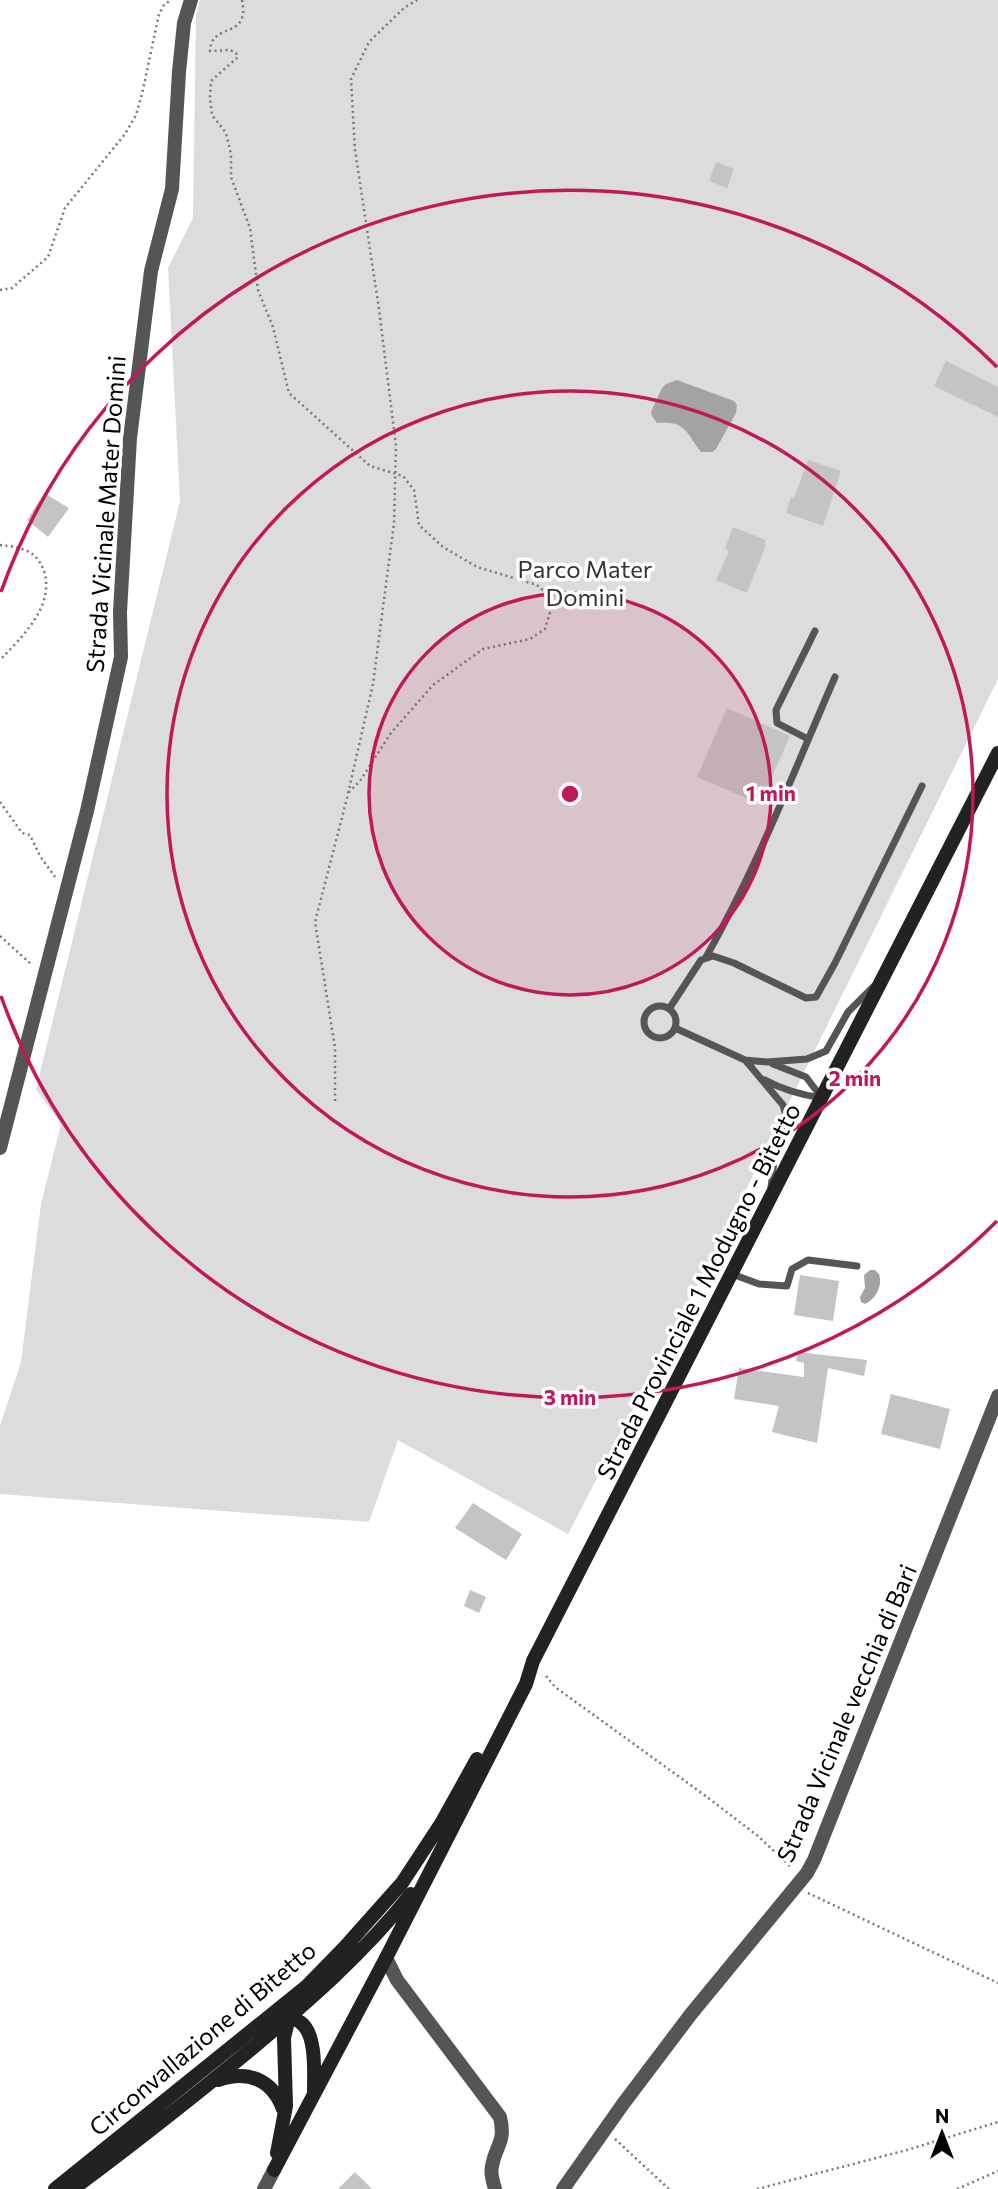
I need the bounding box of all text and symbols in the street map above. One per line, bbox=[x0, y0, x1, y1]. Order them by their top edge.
street label: Strada Vicinale Mater Domini bbox=[79, 354, 131, 674]
park label: Parco Mater Domini bbox=[518, 554, 653, 611]
text: 1 min bbox=[746, 780, 796, 805]
centre of rings bbox=[558, 782, 582, 806]
text: 2 min bbox=[829, 1065, 881, 1090]
street label: Strada Provinciale 1 Modugno - Bitetto bbox=[590, 1098, 806, 1484]
text: 3 min bbox=[544, 1384, 596, 1409]
street label: Strada Vicinale vecchia di Bari bbox=[770, 1560, 922, 1866]
street label: Circonvallazione di Bitetto bbox=[83, 1935, 321, 2141]
north arrow bbox=[907, 2098, 977, 2168]
text: N bbox=[935, 2104, 949, 2127]

